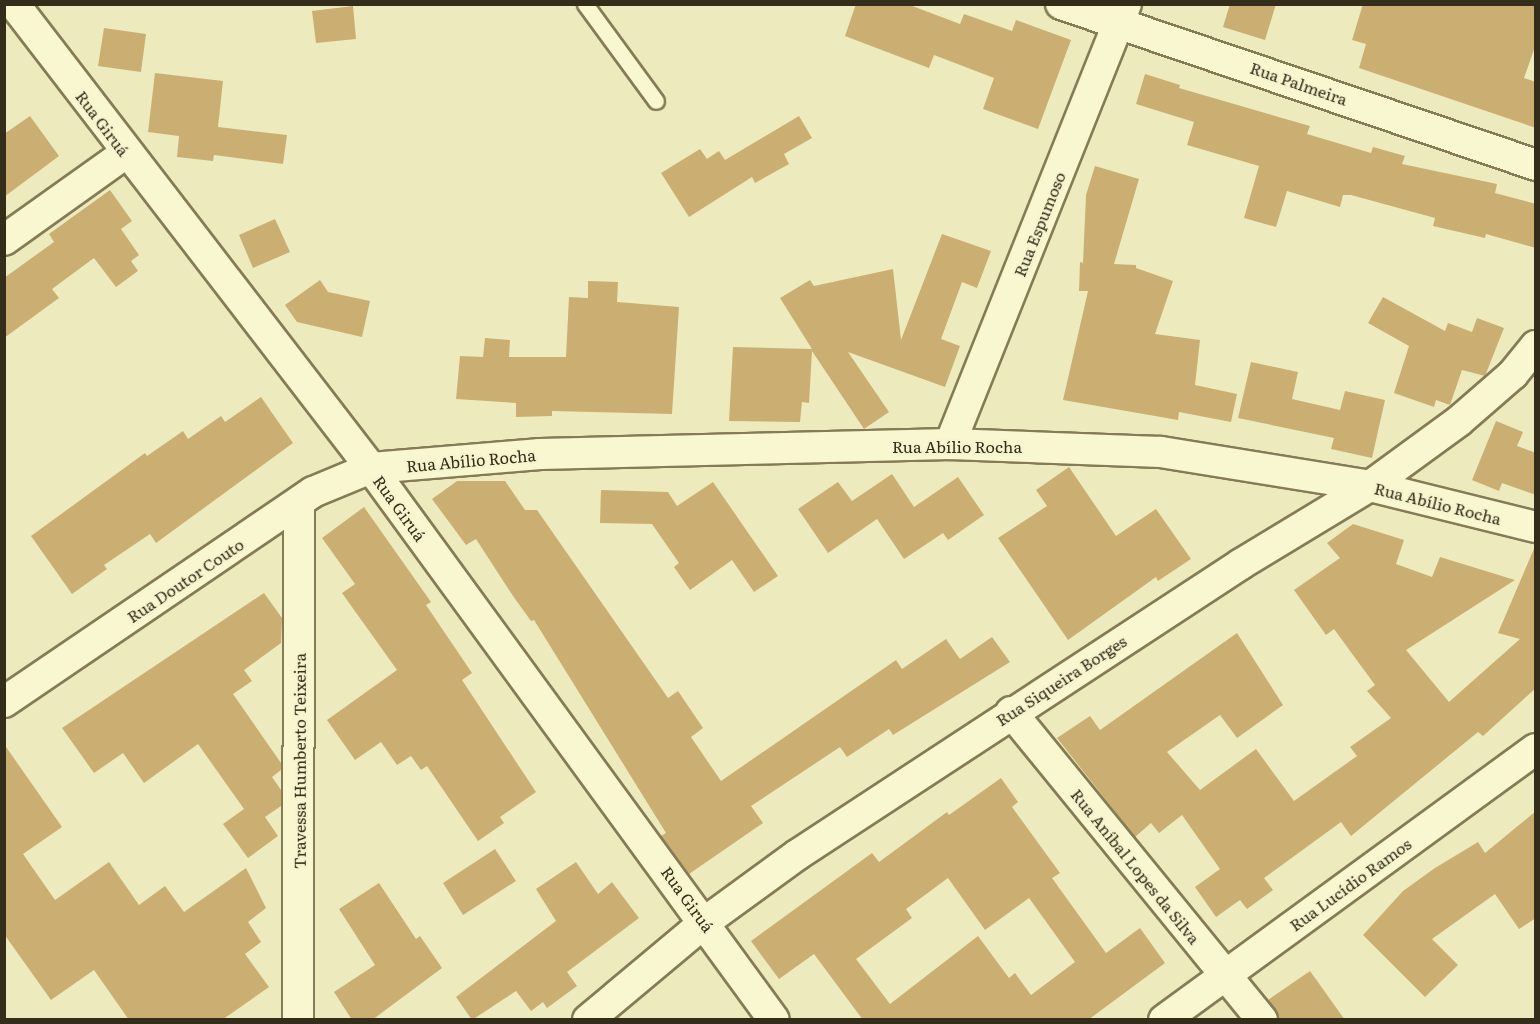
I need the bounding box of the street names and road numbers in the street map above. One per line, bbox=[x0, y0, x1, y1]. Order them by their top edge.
street label: Rua Palmeira bbox=[1248, 57, 1350, 109]
street label: Rua Giruá bbox=[72, 87, 134, 159]
street label: Rua Espumoso bbox=[1009, 169, 1069, 279]
street label: Rua Abílio Rocha bbox=[892, 436, 1022, 456]
street label: Rua Abílio Rocha bbox=[405, 445, 537, 475]
street label: Rua Giruá bbox=[370, 471, 430, 545]
street label: Rua Abílio Rocha bbox=[1373, 478, 1503, 528]
street label: Rua Doutor Couto bbox=[123, 534, 247, 626]
street label: Rua Siqueira Borges bbox=[992, 631, 1130, 729]
street label: Travessa Humberto Teixeira bbox=[289, 653, 309, 869]
street label: Rua Aníbal Lopes da Silva bbox=[1068, 785, 1204, 947]
street label: Rua Lucídio Ramos bbox=[1286, 833, 1414, 935]
street label: Rua Giruá bbox=[658, 862, 718, 936]

